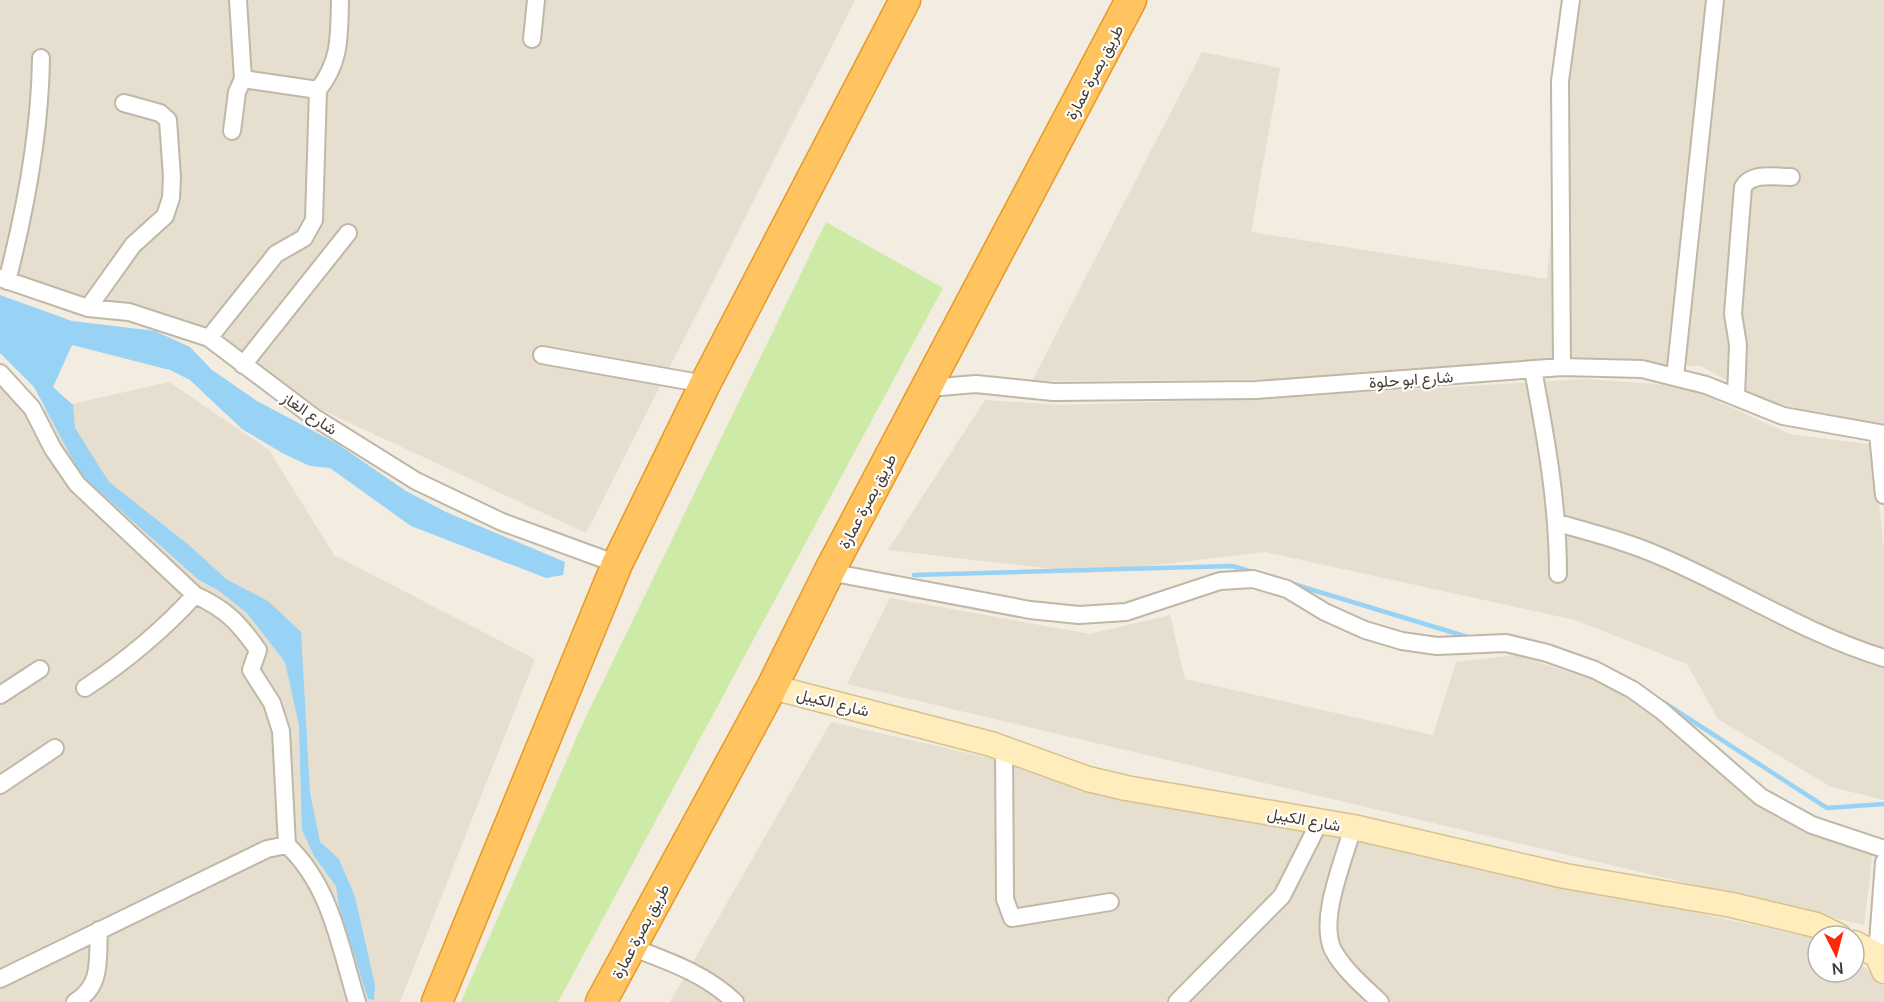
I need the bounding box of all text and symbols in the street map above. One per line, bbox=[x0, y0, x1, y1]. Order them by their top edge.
street label: طريق بصرة عمارة bbox=[1060, 21, 1128, 123]
street label: شارع ابو حلوة bbox=[1368, 365, 1454, 394]
street label: شارع الغاز bbox=[277, 386, 342, 440]
street label: طريق بصرة عمارة bbox=[833, 450, 901, 552]
street label: شارع الكيبل bbox=[794, 682, 872, 723]
street label: شارع الكيبل bbox=[1266, 802, 1342, 837]
street label: طريق بصرة عمارة bbox=[606, 880, 674, 982]
north arrow bbox=[1806, 924, 1866, 984]
text: N bbox=[1831, 957, 1844, 980]

